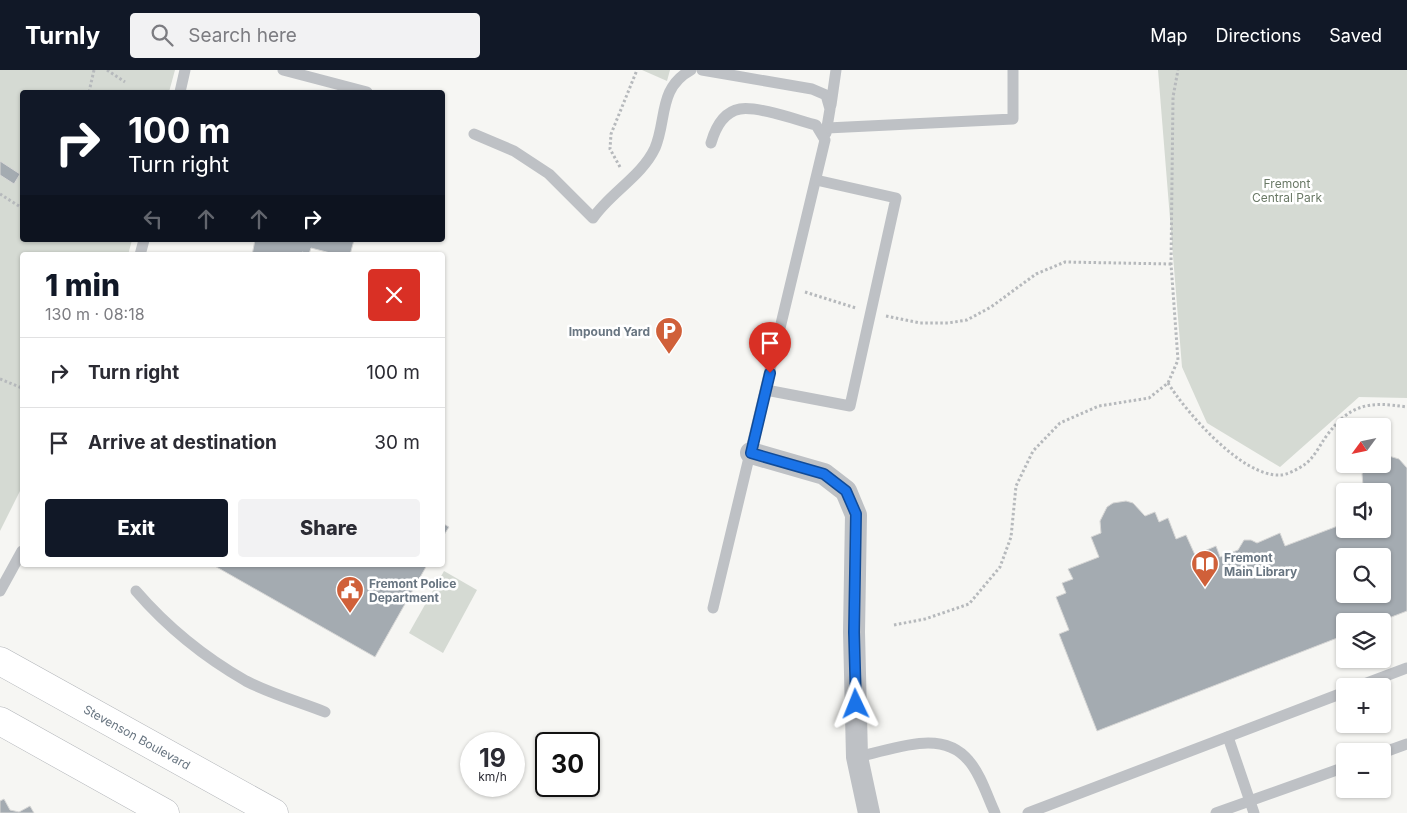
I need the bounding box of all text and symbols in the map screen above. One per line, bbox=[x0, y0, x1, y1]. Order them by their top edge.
search box bbox=[130, 13, 480, 58]
text: Turnly bbox=[25, 21, 100, 50]
icon: search bbox=[148, 21, 176, 49]
text: Search here bbox=[188, 24, 297, 47]
text: Map bbox=[1150, 25, 1188, 46]
text: Directions bbox=[1216, 25, 1301, 46]
text: Saved bbox=[1329, 25, 1382, 46]
text: 100 m bbox=[128, 109, 231, 151]
icon: right bbox=[45, 110, 110, 175]
text: Turn right bbox=[128, 151, 229, 177]
park label: Fremont Central Park bbox=[1252, 176, 1322, 205]
icon: left bbox=[139, 205, 167, 233]
icon: ahead bbox=[192, 205, 220, 233]
icon: ahead bbox=[245, 205, 273, 233]
icon: right bbox=[298, 205, 326, 233]
text: 1 min bbox=[45, 267, 120, 303]
button: close bbox=[368, 269, 420, 321]
text: 130 m · 08:18 bbox=[45, 304, 145, 324]
parking icon: Impound Yard bbox=[654, 316, 684, 355]
pin bbox=[749, 322, 791, 373]
place label: Impound Yard bbox=[569, 324, 650, 339]
icon: arrive bbox=[756, 329, 784, 357]
icon: right bbox=[45, 359, 73, 387]
text: Turn right bbox=[88, 361, 179, 384]
text: 100 m bbox=[366, 361, 420, 384]
north arrow bbox=[1336, 418, 1391, 472]
map controls bbox=[1336, 418, 1391, 798]
icon: arrive bbox=[45, 429, 73, 457]
text: Arrive at destination bbox=[88, 431, 277, 454]
text: 30 m bbox=[374, 431, 420, 454]
button: sound bbox=[1336, 483, 1391, 538]
button: Exit bbox=[45, 499, 228, 557]
button: Share bbox=[238, 499, 420, 557]
button: search bbox=[1336, 548, 1391, 603]
library icon: Fremont Main Library bbox=[1190, 549, 1220, 588]
place label: Fremont Main Library bbox=[1224, 550, 1298, 579]
public building icon: Fremont Police Department bbox=[335, 575, 365, 614]
place label: Fremont Police Department bbox=[369, 576, 456, 605]
button: layers bbox=[1336, 613, 1391, 668]
position arrow bbox=[829, 677, 881, 729]
button: + bbox=[1336, 678, 1391, 733]
street label: Stevenson Boulevard bbox=[81, 701, 193, 773]
speed limit sign: 30 bbox=[535, 732, 600, 797]
text: 19 bbox=[479, 743, 506, 773]
button: − bbox=[1336, 743, 1391, 798]
text: km/h bbox=[478, 769, 507, 784]

